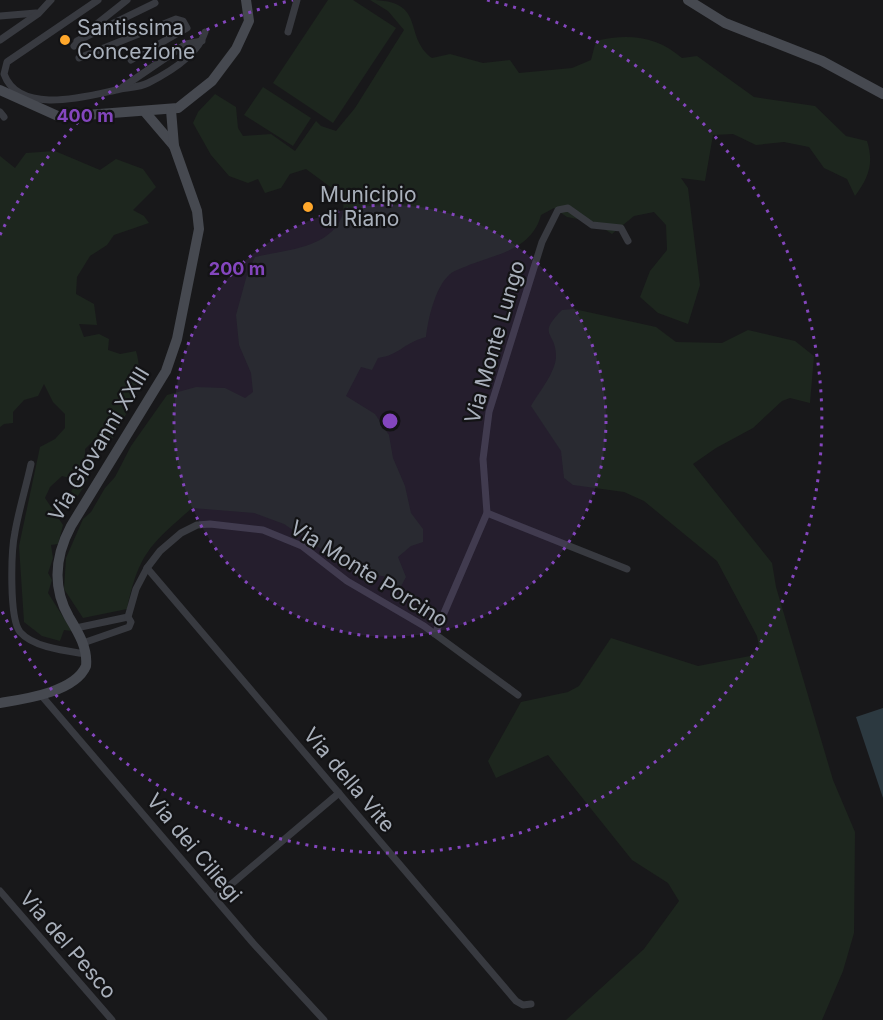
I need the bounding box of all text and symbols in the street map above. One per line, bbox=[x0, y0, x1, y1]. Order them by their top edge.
place label: Santissima Concezione bbox=[77, 15, 195, 64]
marker: Santissima Concezione bbox=[58, 33, 72, 47]
text: 400 m bbox=[56, 105, 114, 126]
place label: Municipio di Riano bbox=[320, 182, 417, 231]
marker: Municipio di Riano bbox=[301, 200, 315, 214]
text: 200 m bbox=[209, 258, 265, 279]
street label: Via Monte Lungo bbox=[459, 258, 530, 426]
street label: Via Giovanni XXIII bbox=[43, 362, 154, 525]
centre of rings bbox=[380, 411, 400, 431]
street label: Via Monte Porcino bbox=[286, 515, 453, 632]
street label: Via della Vite bbox=[298, 722, 400, 837]
street label: Via dei Ciliegi bbox=[142, 788, 247, 907]
street label: Via del Pesco bbox=[15, 886, 122, 1004]

